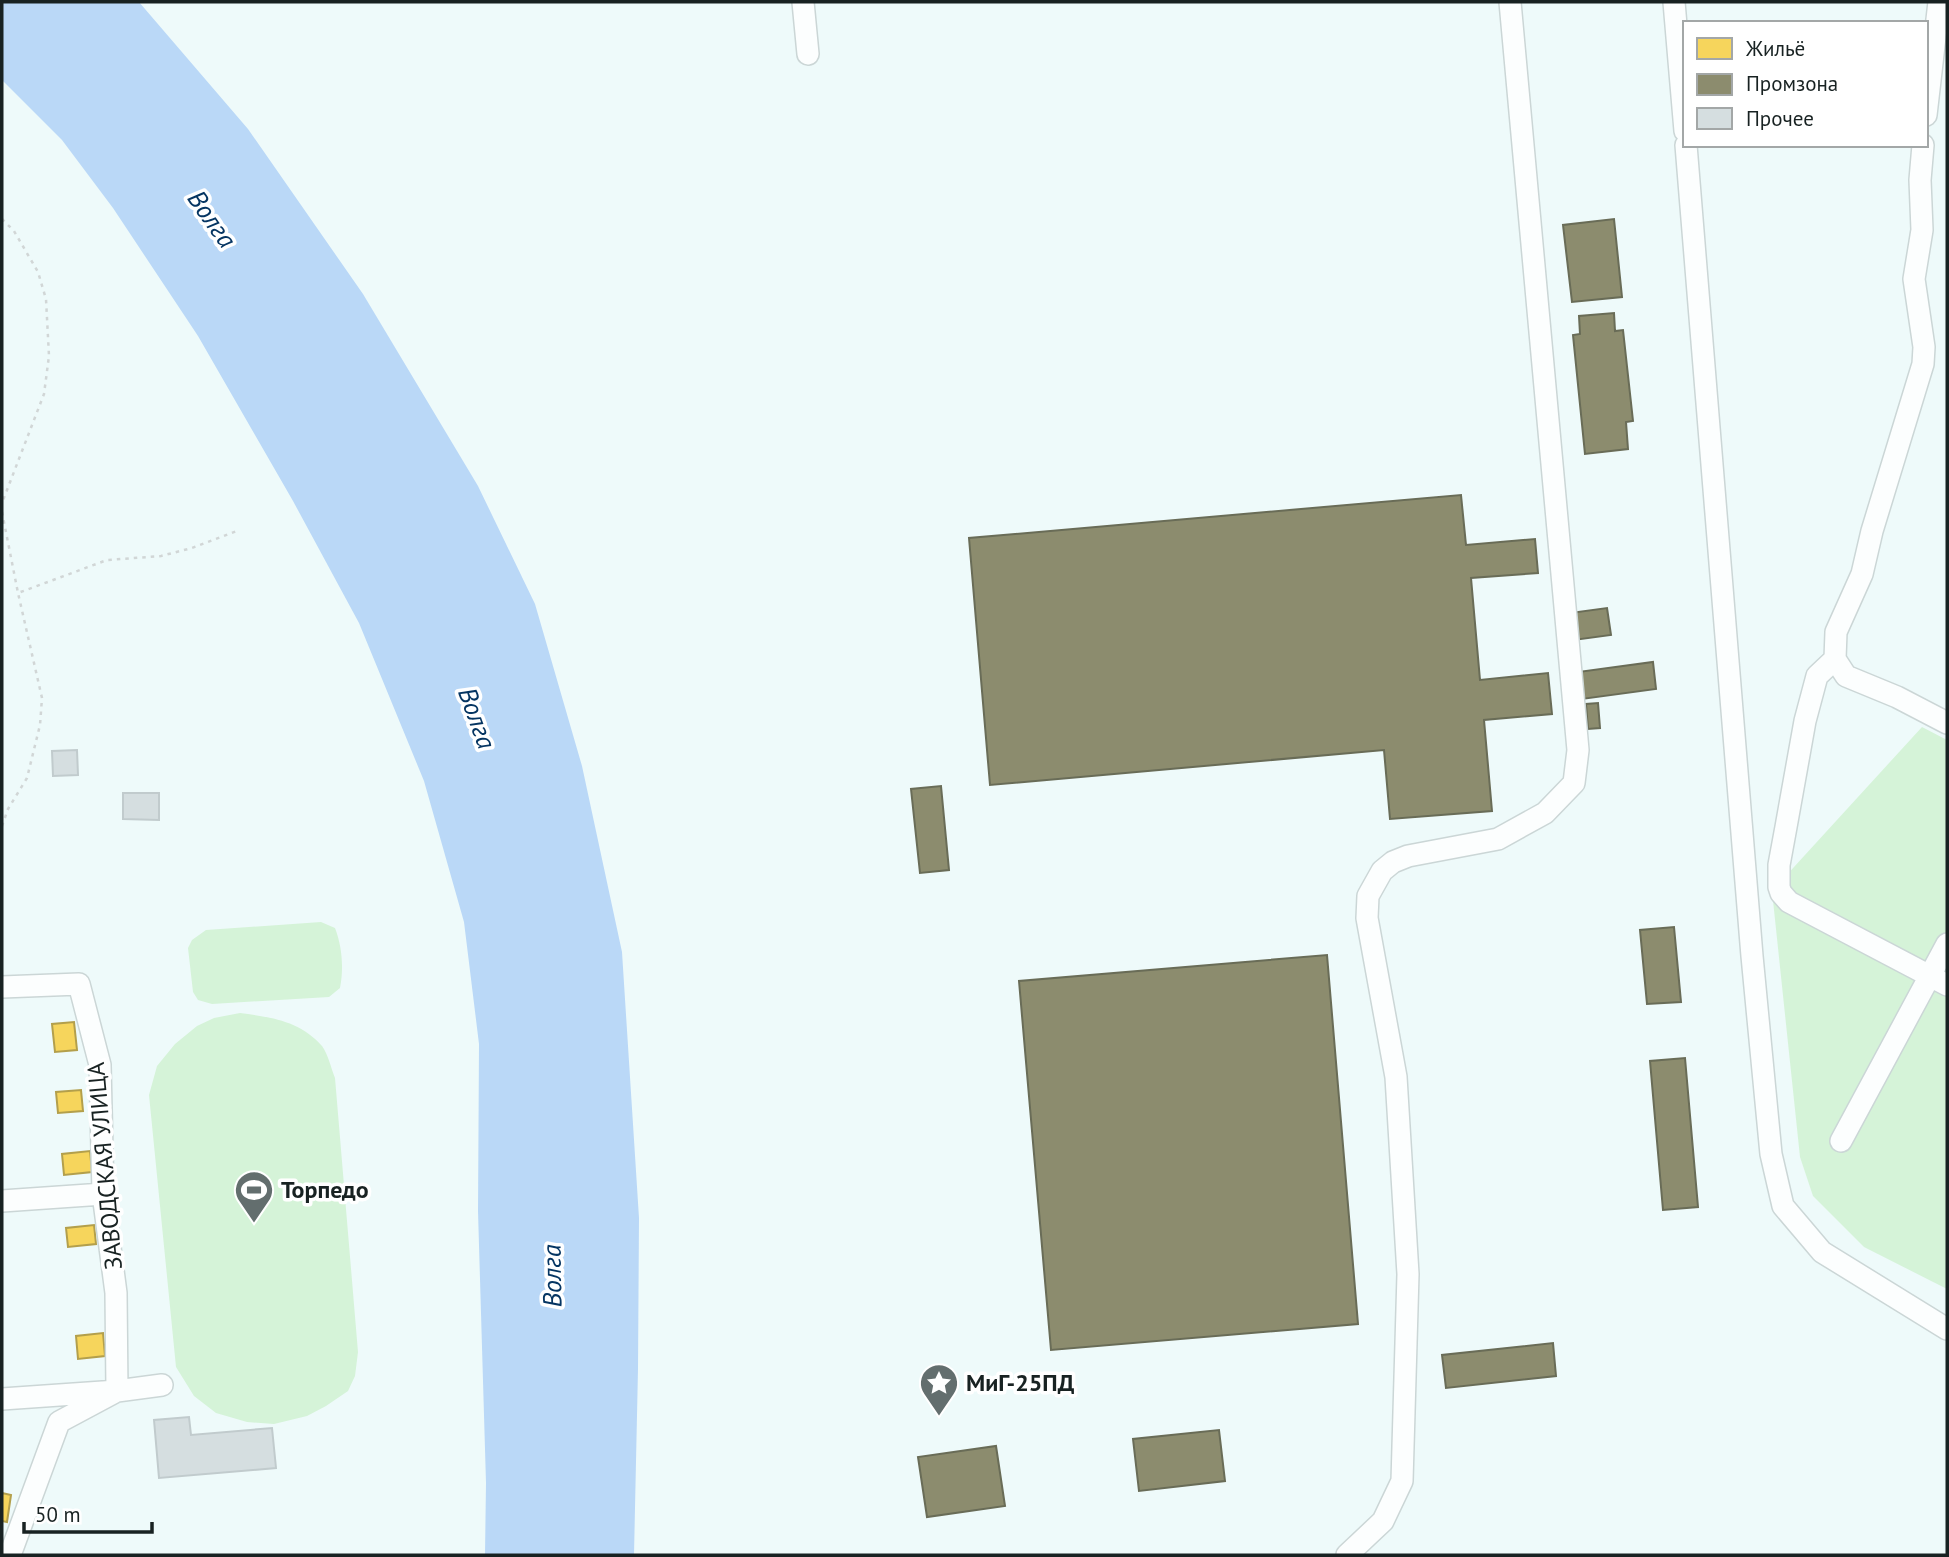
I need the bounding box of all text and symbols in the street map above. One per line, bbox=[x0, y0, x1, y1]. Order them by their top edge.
legend bbox=[1683, 21, 1928, 147]
text: Жильё bbox=[1745, 35, 1805, 62]
text: Промзона bbox=[1746, 70, 1838, 97]
text: Прочее bbox=[1746, 105, 1814, 132]
water label: Волга bbox=[181, 183, 244, 254]
water label: Волга bbox=[451, 683, 504, 753]
street label: ЗАВОДСКАЯ УЛИЦА bbox=[80, 1061, 129, 1271]
sports icon: Торпедо bbox=[233, 1169, 275, 1224]
place label: Торпедо bbox=[281, 1174, 369, 1205]
water label: Волга bbox=[534, 1244, 569, 1308]
place icon: МиГ-25ПД bbox=[918, 1362, 960, 1417]
place label: МиГ-25ПД bbox=[966, 1367, 1075, 1398]
scale bar bbox=[24, 1490, 152, 1534]
text: 50 m bbox=[35, 1501, 81, 1528]

